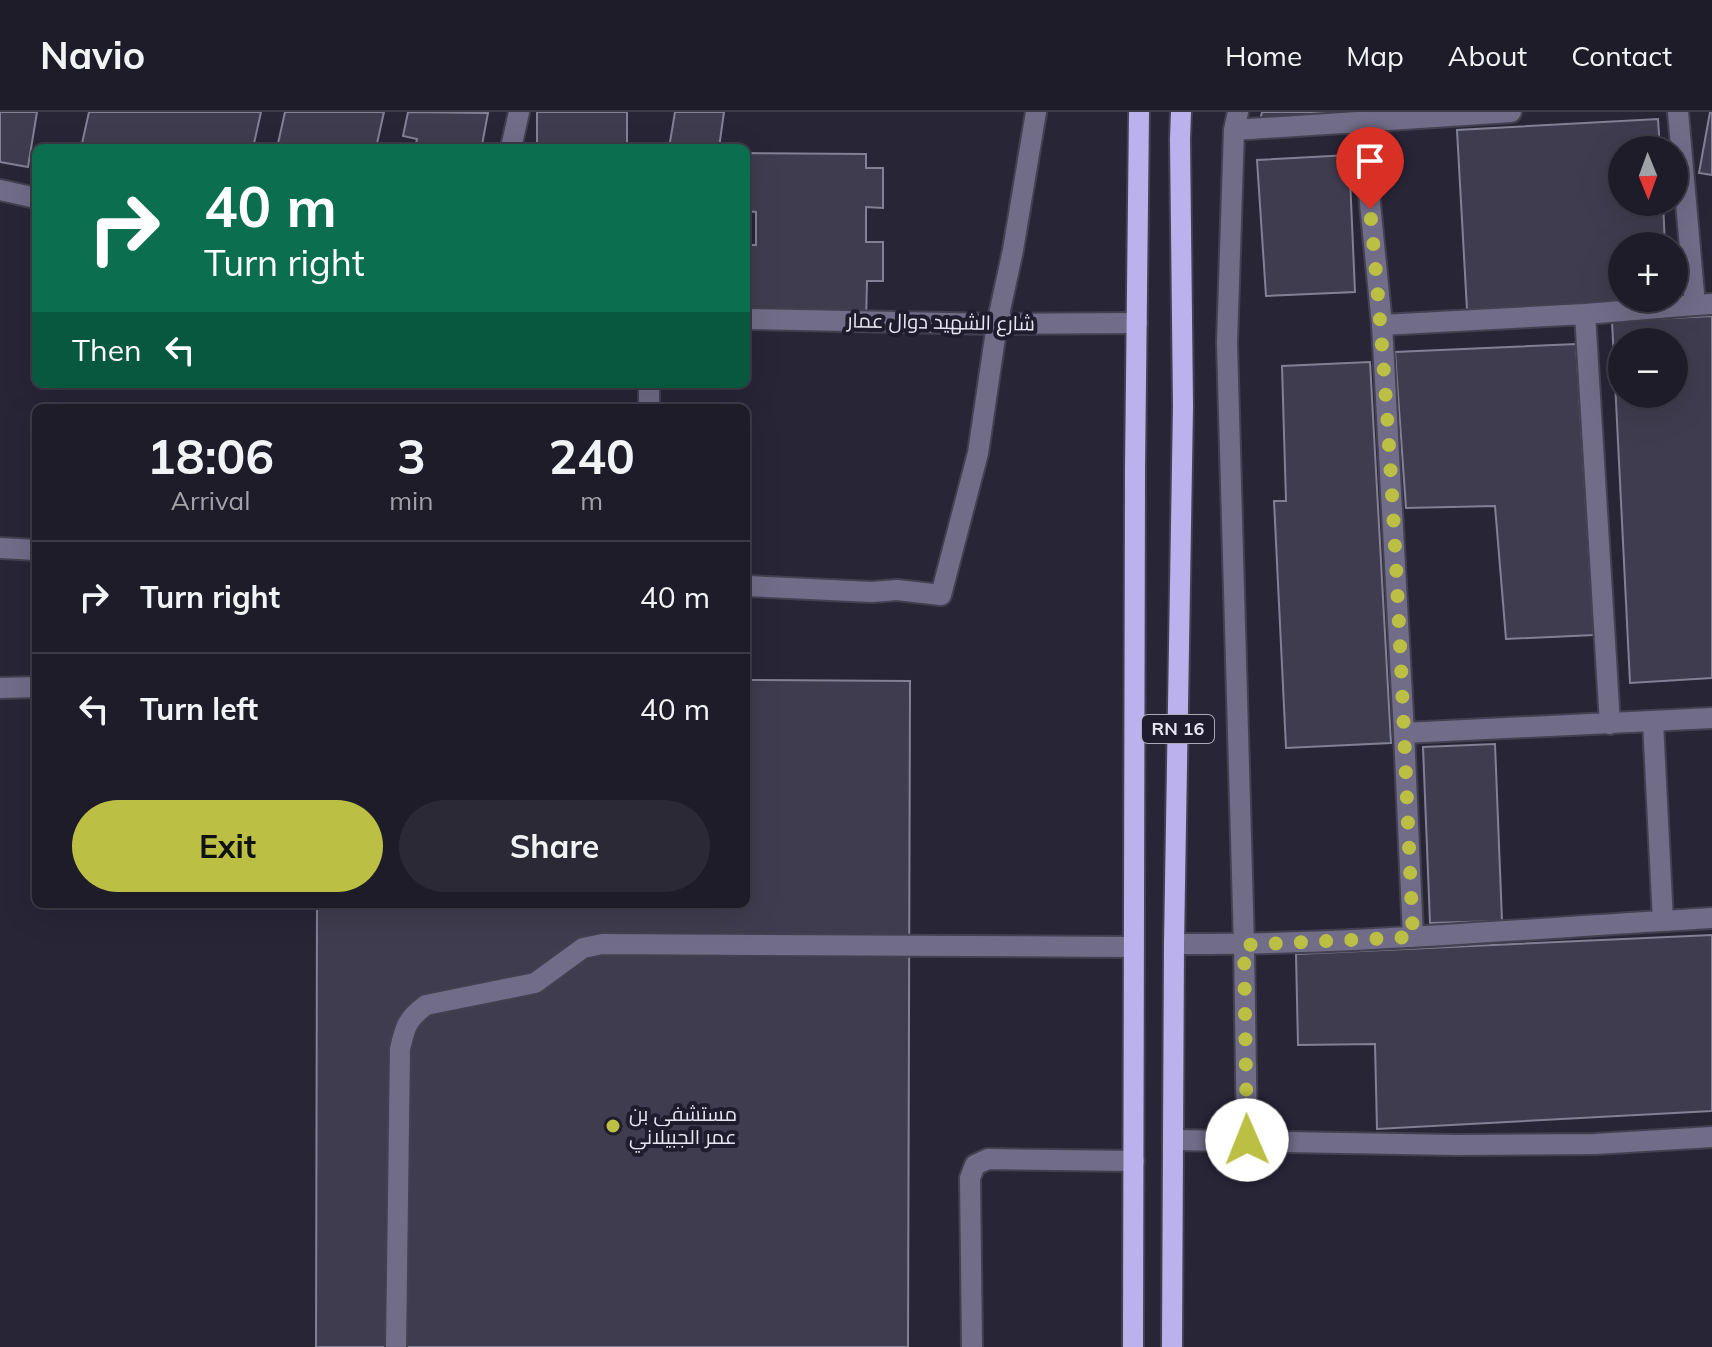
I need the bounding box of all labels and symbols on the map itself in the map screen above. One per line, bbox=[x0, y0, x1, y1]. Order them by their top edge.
pin bbox=[1336, 127, 1404, 209]
north arrow bbox=[1608, 136, 1688, 216]
street label: شارع الشهيد دوال عمار bbox=[846, 307, 1035, 338]
road number: RN 16 bbox=[1142, 715, 1214, 743]
position arrow bbox=[1205, 1098, 1289, 1182]
place label: مستشفى بن عمر الجبيلاني bbox=[629, 1101, 737, 1153]
marker: مستشفى بن عمر الجبيلاني bbox=[604, 1117, 622, 1135]

